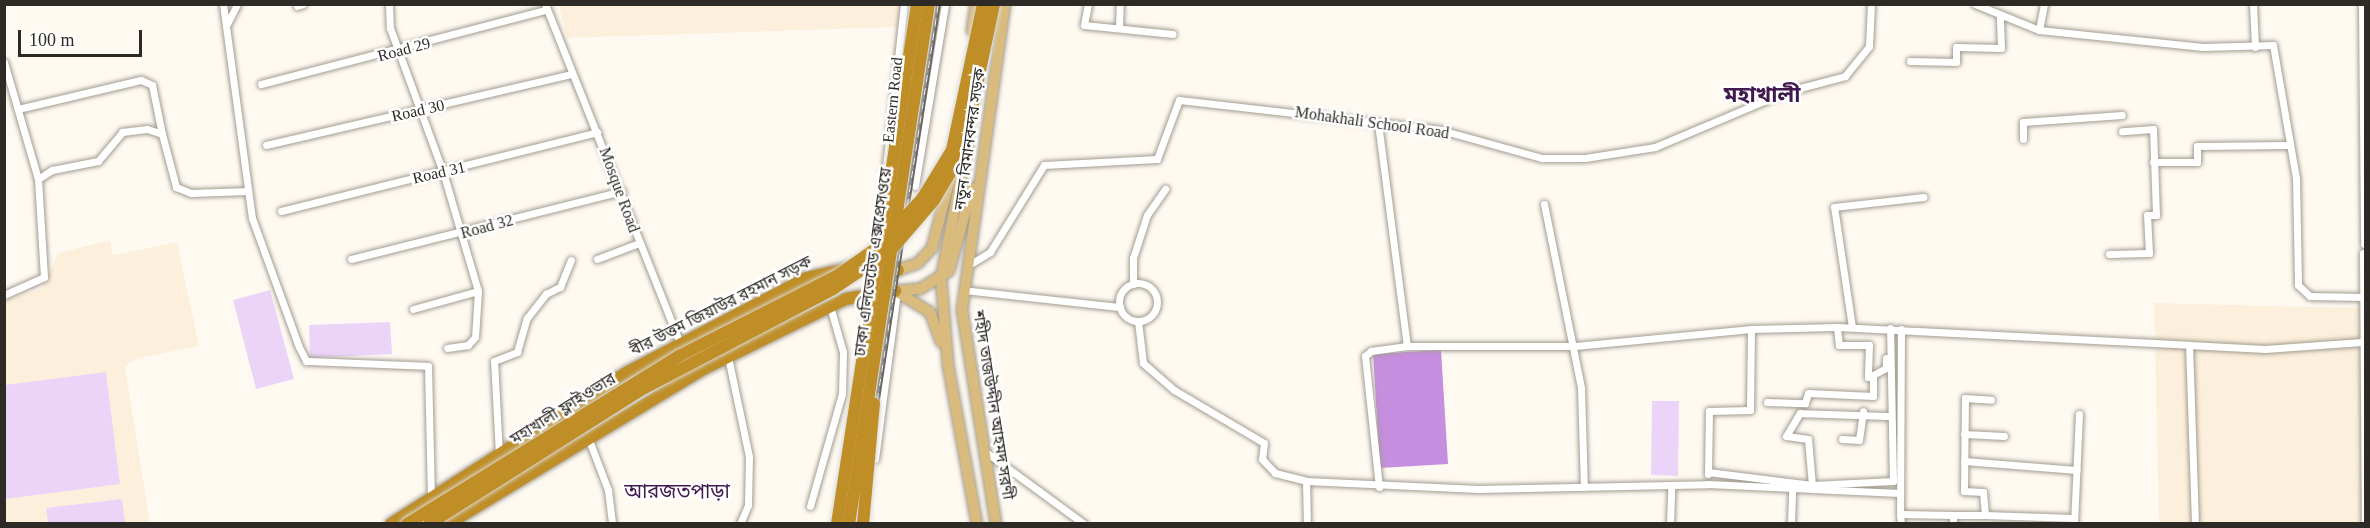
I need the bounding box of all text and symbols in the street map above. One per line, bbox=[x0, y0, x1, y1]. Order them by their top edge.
scale bar bbox=[21, 18, 146, 56]
text: 100 m bbox=[29, 30, 75, 50]
street label: Road 29 bbox=[376, 34, 432, 66]
street label: Eastern Road bbox=[879, 56, 907, 144]
street label: নতুন বিমানবন্দর সড়ক bbox=[951, 67, 989, 211]
district label: মহাখালী bbox=[1724, 82, 1800, 108]
street label: Road 30 bbox=[390, 96, 446, 126]
street label: Mohakhali School Road bbox=[1294, 103, 1450, 143]
street label: Mosque Road bbox=[595, 145, 643, 235]
street label: Road 31 bbox=[411, 158, 467, 188]
street label: ঢাকা এলিভেটেড এক্সপ্রেসওয়ে bbox=[850, 166, 896, 358]
street label: Road 32 bbox=[459, 211, 515, 243]
street label: বীর উত্তম জিয়াউর রহমান সড়ক bbox=[627, 252, 815, 360]
street label: শহীদ তাজউদ্দীন আহমদ সরণী bbox=[969, 309, 1017, 501]
street label: মহাখালী ফ্লাইওভার bbox=[507, 369, 619, 449]
district label: আরজতপাড়া bbox=[624, 479, 730, 503]

